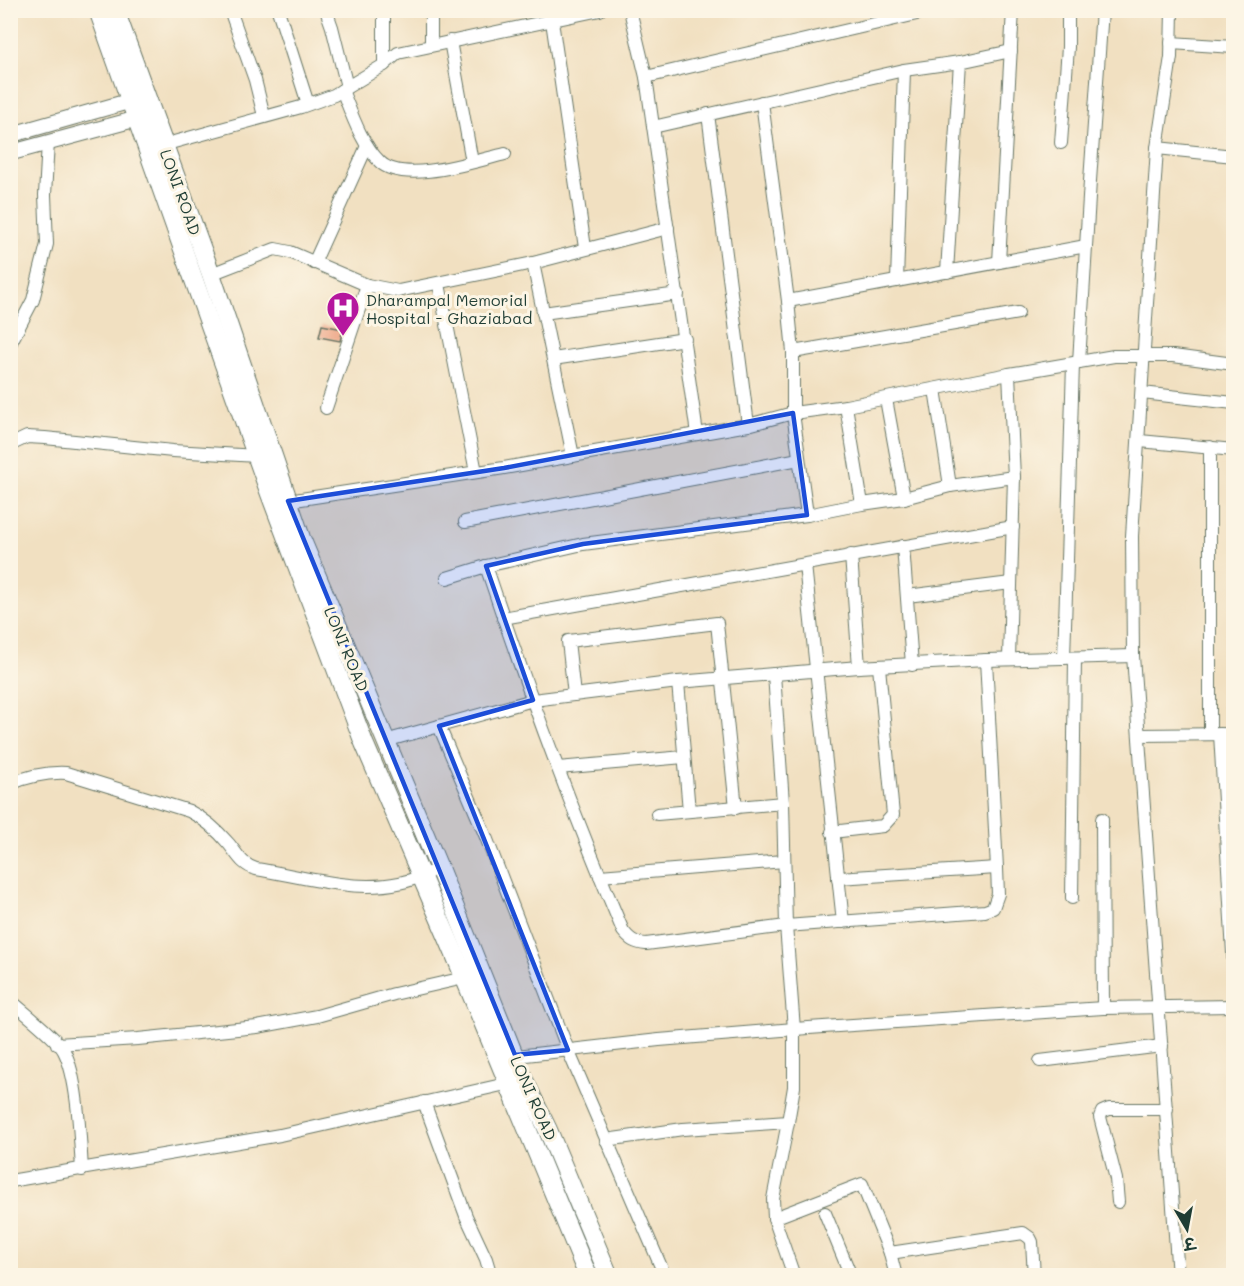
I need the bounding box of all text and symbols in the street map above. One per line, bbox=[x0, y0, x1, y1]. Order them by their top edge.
street label: LONI ROAD bbox=[156, 146, 206, 238]
place label: Dharampal Memorial Hospital - Ghaziabad bbox=[366, 289, 532, 328]
hospital icon: Dharampal Memorial Hospital - Ghaziabad bbox=[325, 290, 361, 337]
street label: LONI ROAD bbox=[320, 603, 374, 695]
street label: LONI ROAD bbox=[506, 1053, 562, 1143]
north arrow bbox=[1157, 1199, 1217, 1259]
text: उ bbox=[1181, 1233, 1199, 1256]

